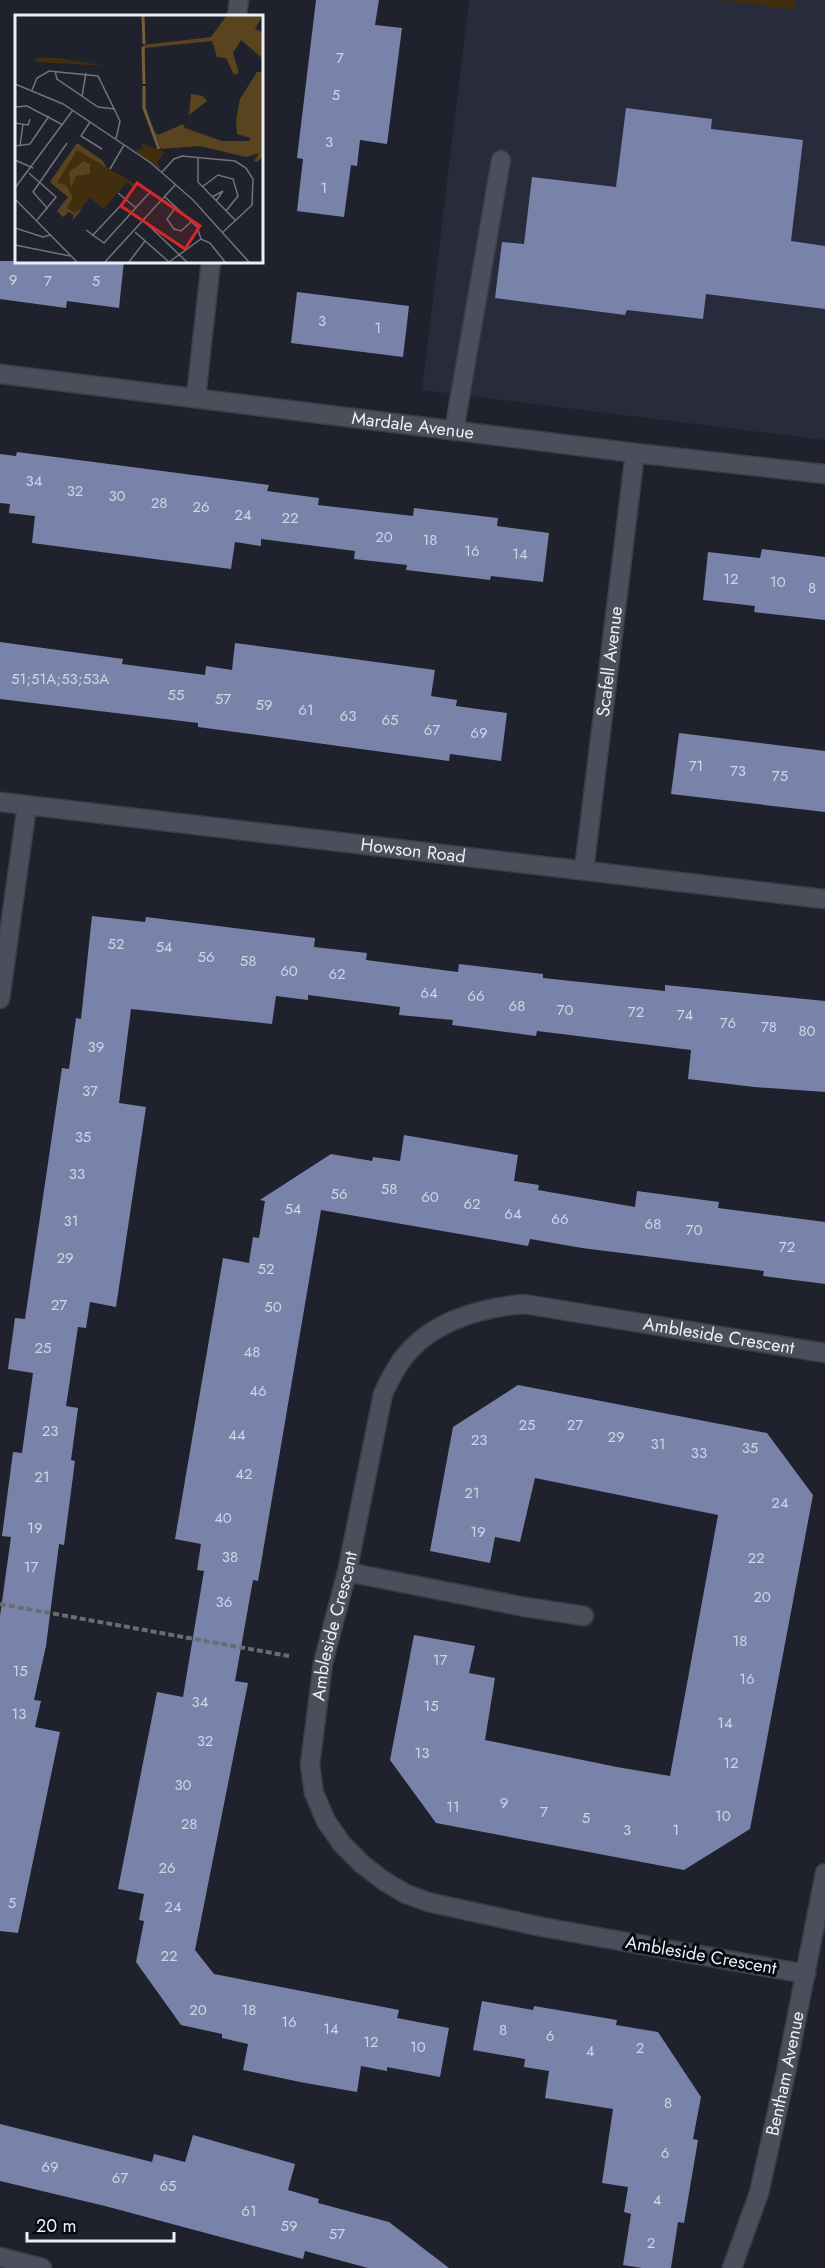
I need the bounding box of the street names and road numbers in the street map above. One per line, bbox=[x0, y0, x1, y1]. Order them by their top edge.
street label: Mardale Avenue bbox=[350, 405, 476, 446]
street label: Scafell Avenue bbox=[590, 605, 629, 718]
street label: Howson Road bbox=[359, 832, 467, 870]
street label: Ambleside Crescent bbox=[641, 1311, 797, 1361]
street label: Ambleside Crescent bbox=[305, 1548, 364, 1702]
street label: Ambleside Crescent bbox=[623, 1929, 779, 1981]
street label: Bentham Avenue bbox=[759, 2009, 811, 2138]

